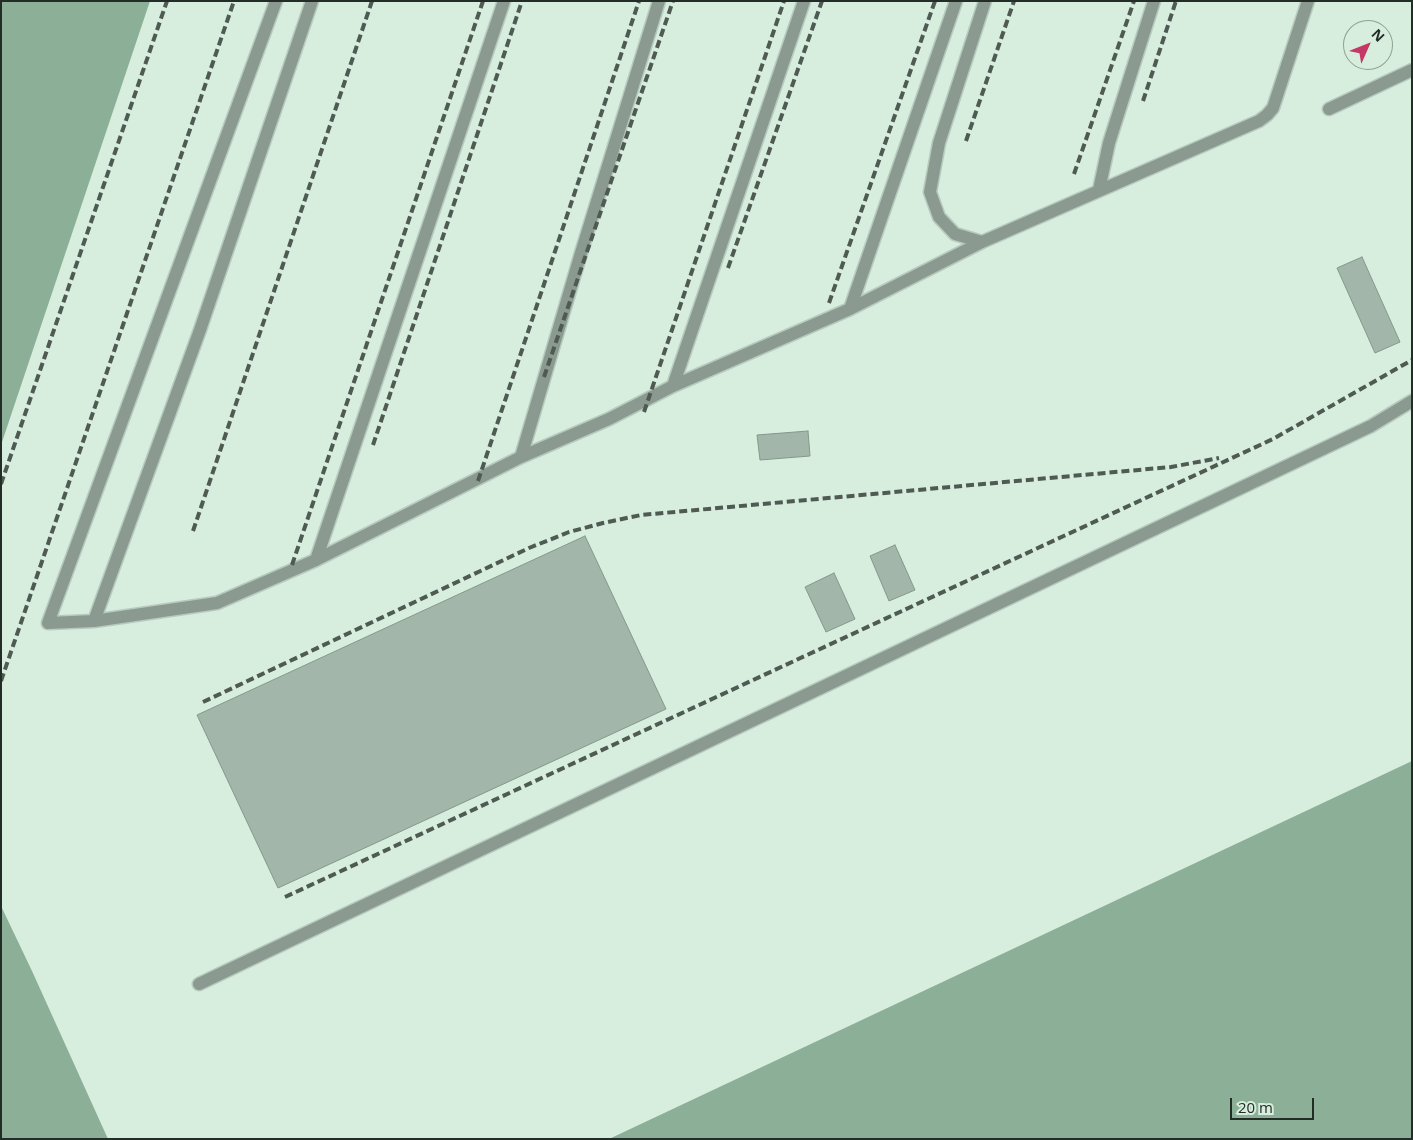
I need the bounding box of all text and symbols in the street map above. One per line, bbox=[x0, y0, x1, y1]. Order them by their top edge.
north arrow bbox=[1343, 20, 1393, 70]
text: N bbox=[1368, 24, 1389, 46]
scale bar bbox=[1233, 1088, 1317, 1120]
text: 20 m bbox=[1238, 1097, 1273, 1117]

